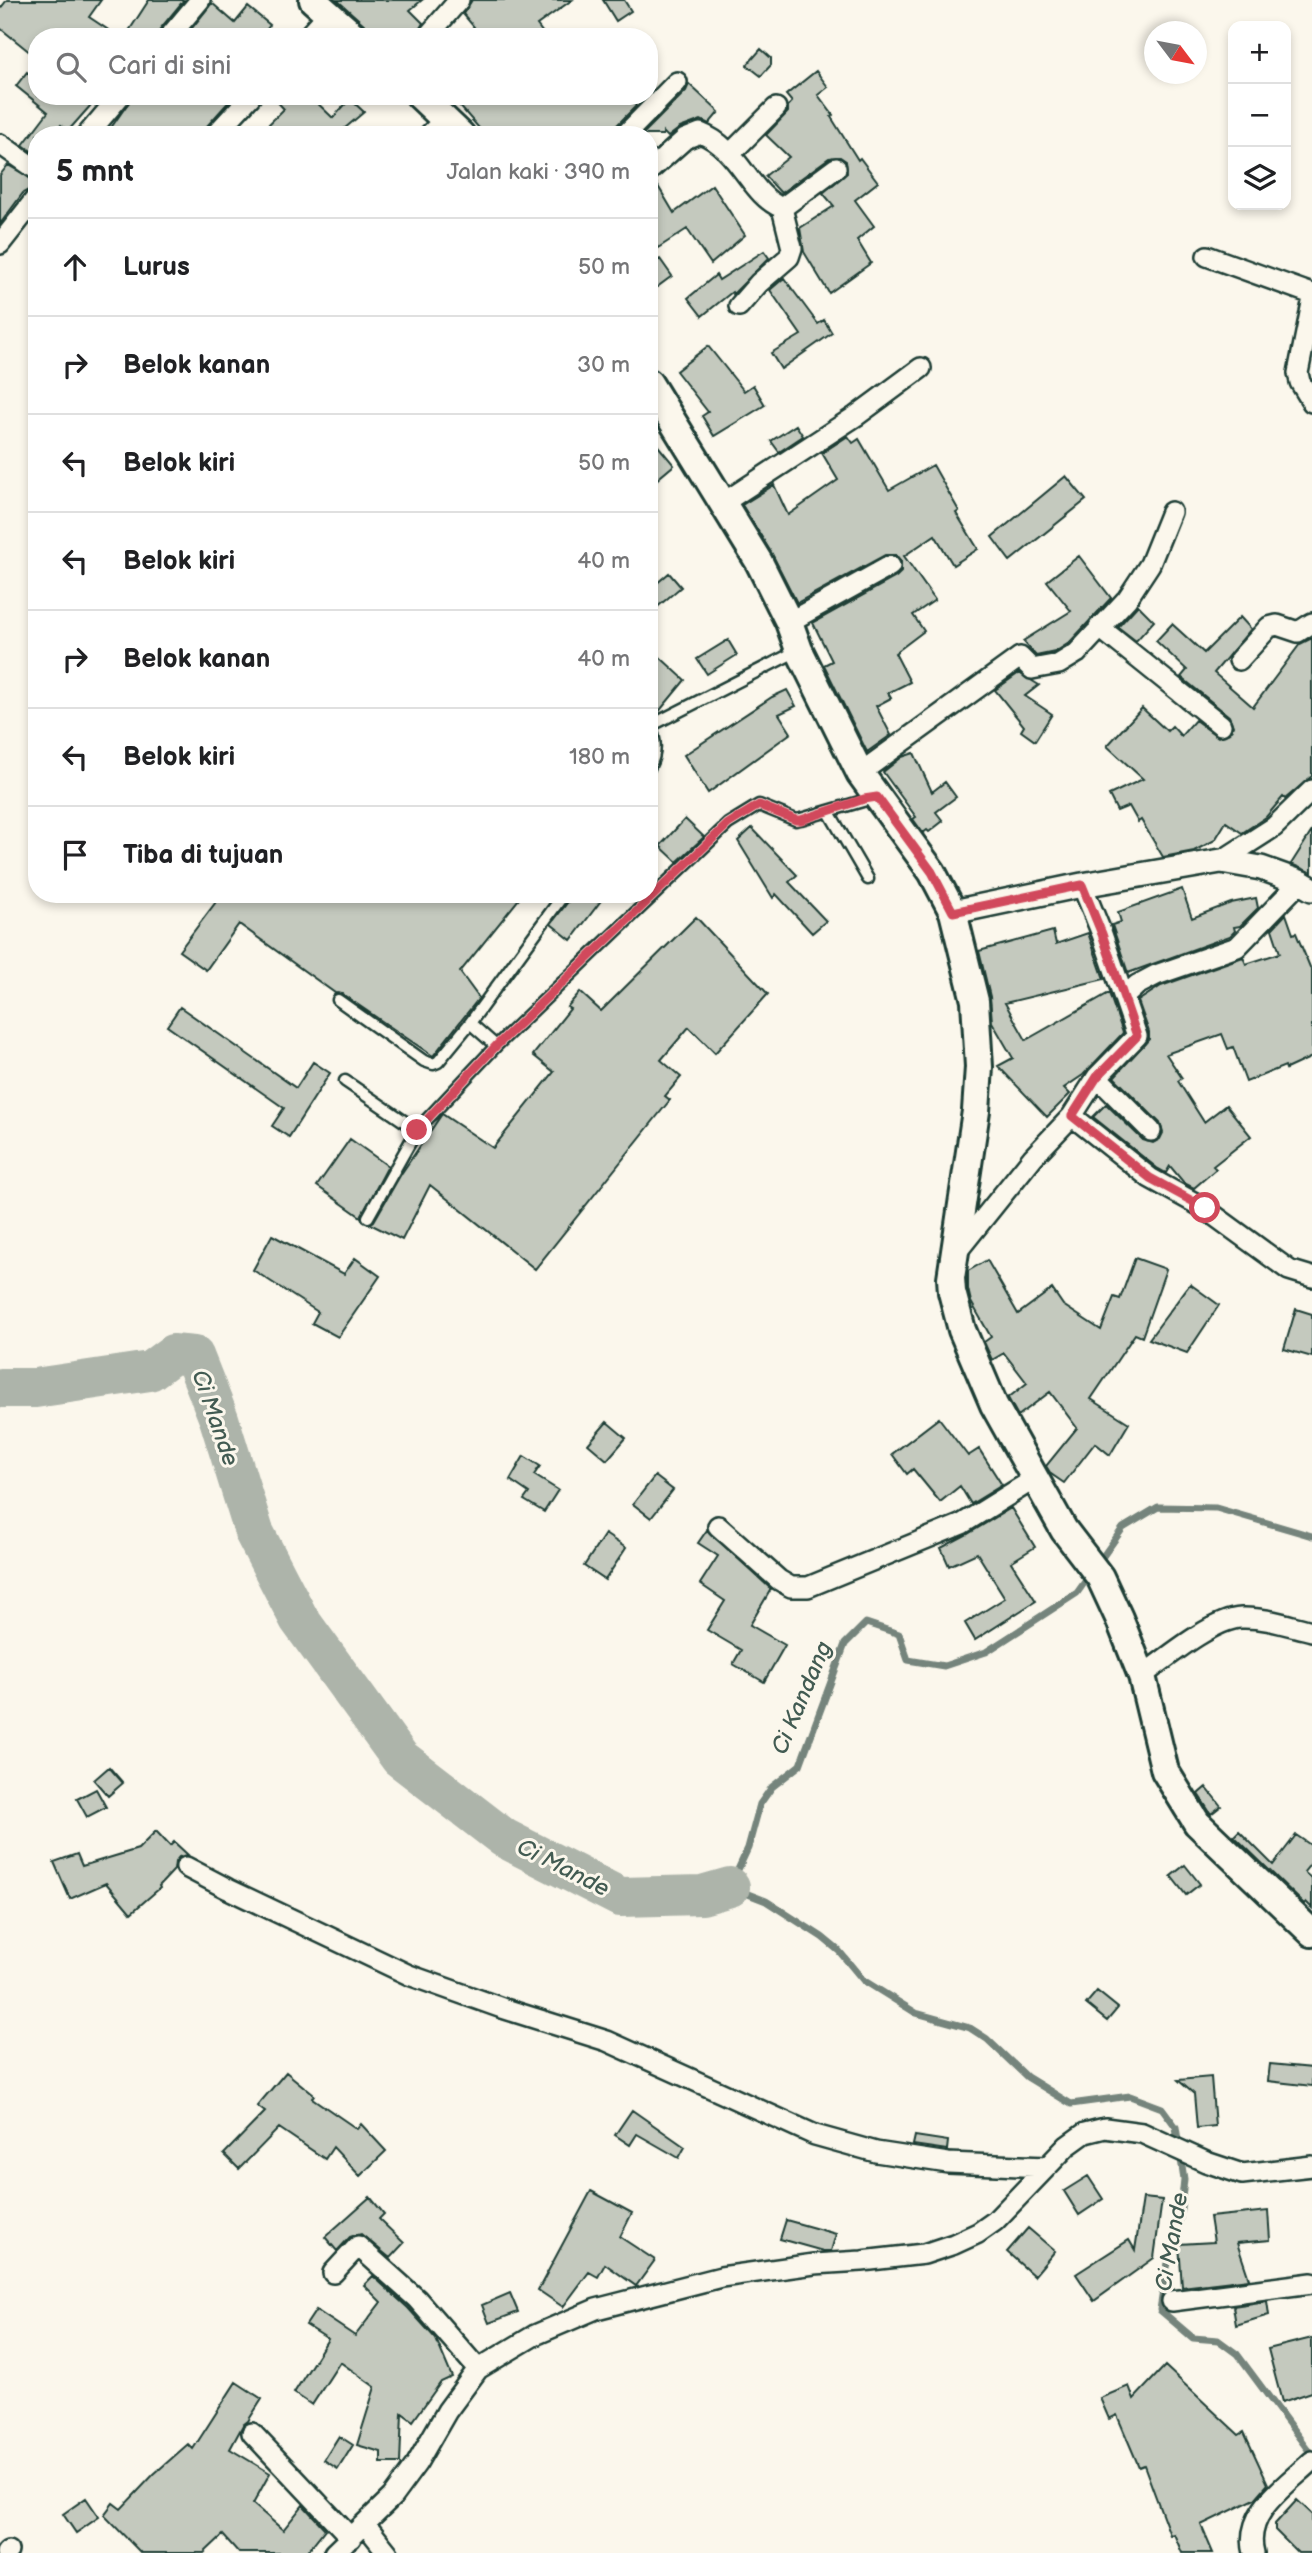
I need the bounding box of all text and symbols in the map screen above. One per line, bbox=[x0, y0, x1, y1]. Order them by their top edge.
north arrow bbox=[1144, 21, 1207, 84]
map controls bbox=[1228, 21, 1291, 210]
button: + bbox=[1228, 21, 1291, 84]
search box bbox=[28, 28, 658, 105]
icon: search bbox=[52, 48, 90, 86]
text: Cari di sini bbox=[108, 51, 231, 82]
button: − bbox=[1228, 84, 1291, 147]
button: layers bbox=[1228, 147, 1291, 210]
text: 5 mnt bbox=[56, 154, 134, 190]
text: Jalan kaki · 390 m bbox=[447, 158, 630, 186]
icon: ahead bbox=[56, 248, 94, 286]
text: Lurus bbox=[123, 252, 190, 283]
text: 50 m bbox=[578, 253, 630, 281]
icon: right bbox=[56, 346, 94, 384]
text: Belok kanan bbox=[123, 350, 270, 381]
text: 30 m bbox=[577, 351, 630, 379]
icon: left bbox=[56, 444, 94, 482]
text: Belok kiri bbox=[123, 448, 235, 479]
text: 50 m bbox=[578, 449, 630, 477]
icon: left bbox=[56, 542, 94, 580]
text: Belok kiri bbox=[123, 546, 235, 577]
text: 40 m bbox=[577, 547, 630, 575]
icon: right bbox=[56, 640, 94, 678]
text: Belok kanan bbox=[123, 644, 270, 675]
text: 40 m bbox=[577, 645, 630, 673]
icon: left bbox=[56, 738, 94, 776]
text: Belok kiri bbox=[123, 742, 235, 773]
text: 180 m bbox=[569, 743, 630, 771]
icon: arrive bbox=[56, 836, 94, 874]
text: Tiba di tujuan bbox=[123, 840, 283, 871]
route end bbox=[401, 1114, 432, 1145]
route start bbox=[1189, 1192, 1220, 1223]
water label: Ci Mande bbox=[186, 1366, 244, 1470]
water label: Ci Kandang bbox=[766, 1637, 838, 1759]
water label: Ci Mande bbox=[512, 1833, 614, 1903]
water label: Ci Mande bbox=[1150, 2190, 1194, 2294]

